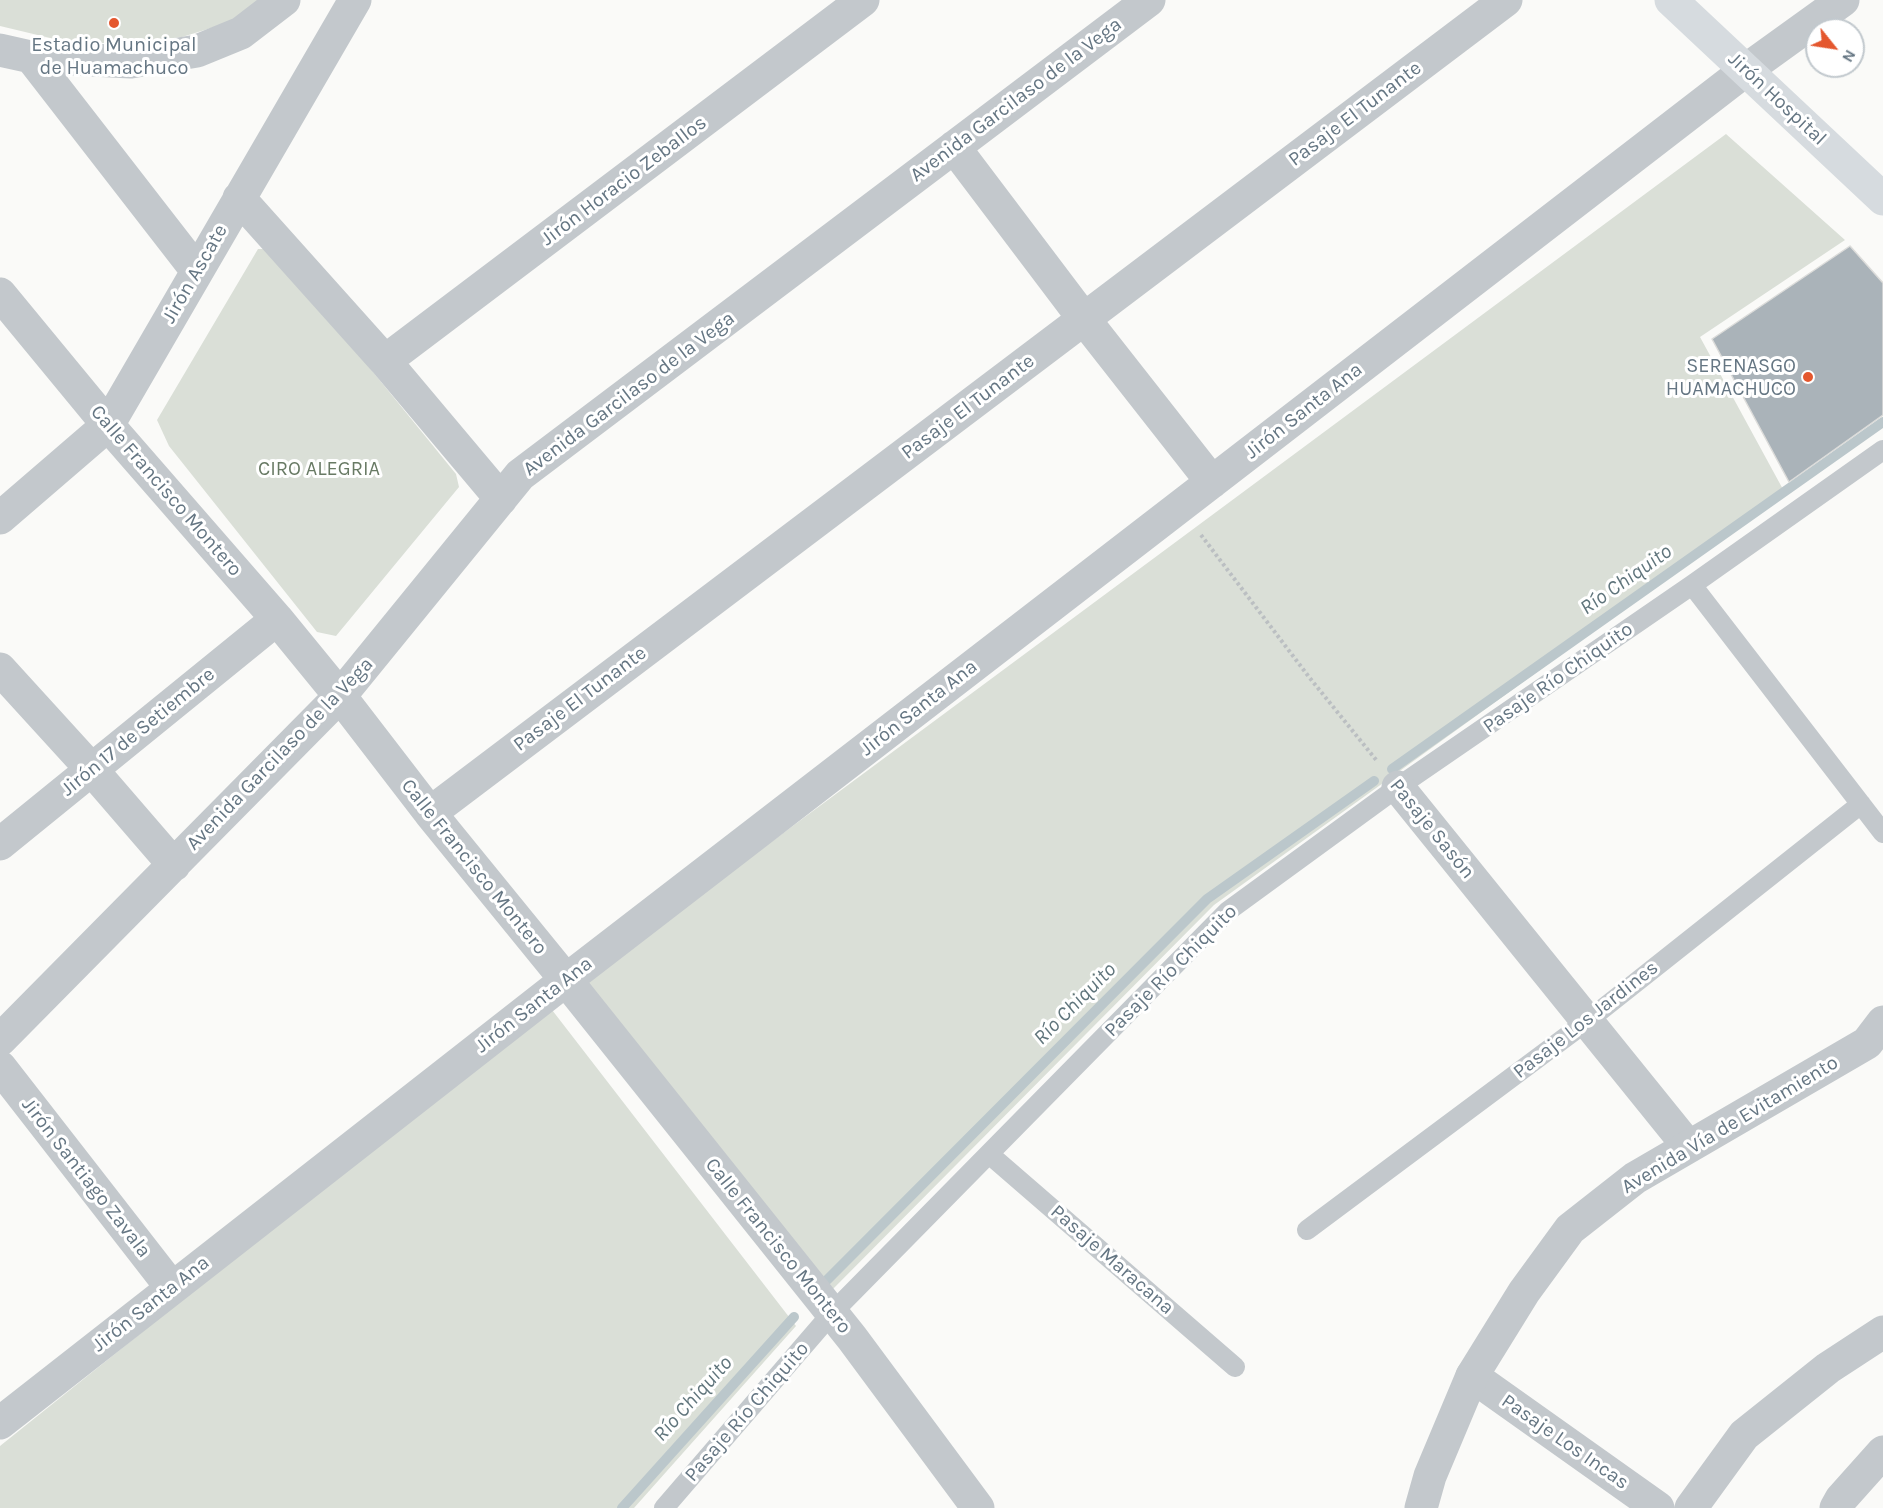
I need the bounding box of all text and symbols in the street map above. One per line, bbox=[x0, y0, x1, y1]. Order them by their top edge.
street label: Avenida Garcilaso de la Vega bbox=[906, 13, 1126, 187]
marker: Estadio Municipal de Huamachuco bbox=[107, 16, 121, 30]
north arrow bbox=[1805, 18, 1865, 78]
place label: Estadio Municipal de Huamachuco bbox=[31, 33, 197, 80]
street label: Jirón Hospital bbox=[1723, 47, 1831, 151]
text: N bbox=[1838, 47, 1860, 66]
street label: Pasaje El Tunante bbox=[1284, 56, 1426, 172]
street label: Jirón Horacio Zeballos bbox=[536, 111, 712, 251]
street label: Jirón Ascate bbox=[157, 220, 233, 328]
street label: Avenida Garcilaso de la Vega bbox=[519, 307, 739, 481]
street label: Pasaje El Tunante bbox=[897, 349, 1039, 465]
place label: SERENASGO HUAMACHUCO bbox=[1666, 354, 1796, 401]
street label: Jirón Santa Ana bbox=[1241, 358, 1367, 464]
marker: SERENASGO HUAMACHUCO bbox=[1801, 370, 1815, 384]
street label: Calle Francisco Montero bbox=[85, 401, 247, 581]
park label: CIRO ALEGRIA bbox=[258, 457, 380, 481]
water label: Río Chiquito bbox=[1575, 539, 1677, 621]
street label: Pasaje Río Chiquito bbox=[1479, 617, 1637, 739]
street label: Pasaje El Tunante bbox=[509, 641, 651, 757]
street label: Avenida Garcilaso de la Vega bbox=[182, 653, 378, 855]
street label: Jirón Santa Ana bbox=[856, 655, 982, 761]
street label: Jirón 17 de Setiembre bbox=[56, 663, 220, 801]
street label: Calle Francisco Montero bbox=[396, 774, 552, 960]
street label: Pasaje Sasón bbox=[1384, 774, 1480, 884]
street label: Pasaje Río Chiquito bbox=[1100, 900, 1242, 1042]
street label: Jirón Santa Ana bbox=[471, 952, 597, 1058]
street label: Pasaje Los Jardines bbox=[1509, 956, 1663, 1084]
water label: Río Chiquito bbox=[1029, 958, 1121, 1050]
street label: Avenida Vía de Evitamiento bbox=[1617, 1051, 1843, 1199]
street label: Jirón Santiago Zavala bbox=[16, 1093, 156, 1263]
street label: Calle Francisco Montero bbox=[700, 1153, 856, 1339]
street label: Pasaje Maracana bbox=[1045, 1200, 1179, 1320]
street label: Jirón Santa Ana bbox=[88, 1251, 214, 1357]
street label: Pasaje Río Chiquito bbox=[680, 1337, 814, 1487]
water label: Río Chiquito bbox=[648, 1351, 738, 1447]
street label: Pasaje Los Incas bbox=[1497, 1389, 1633, 1495]

